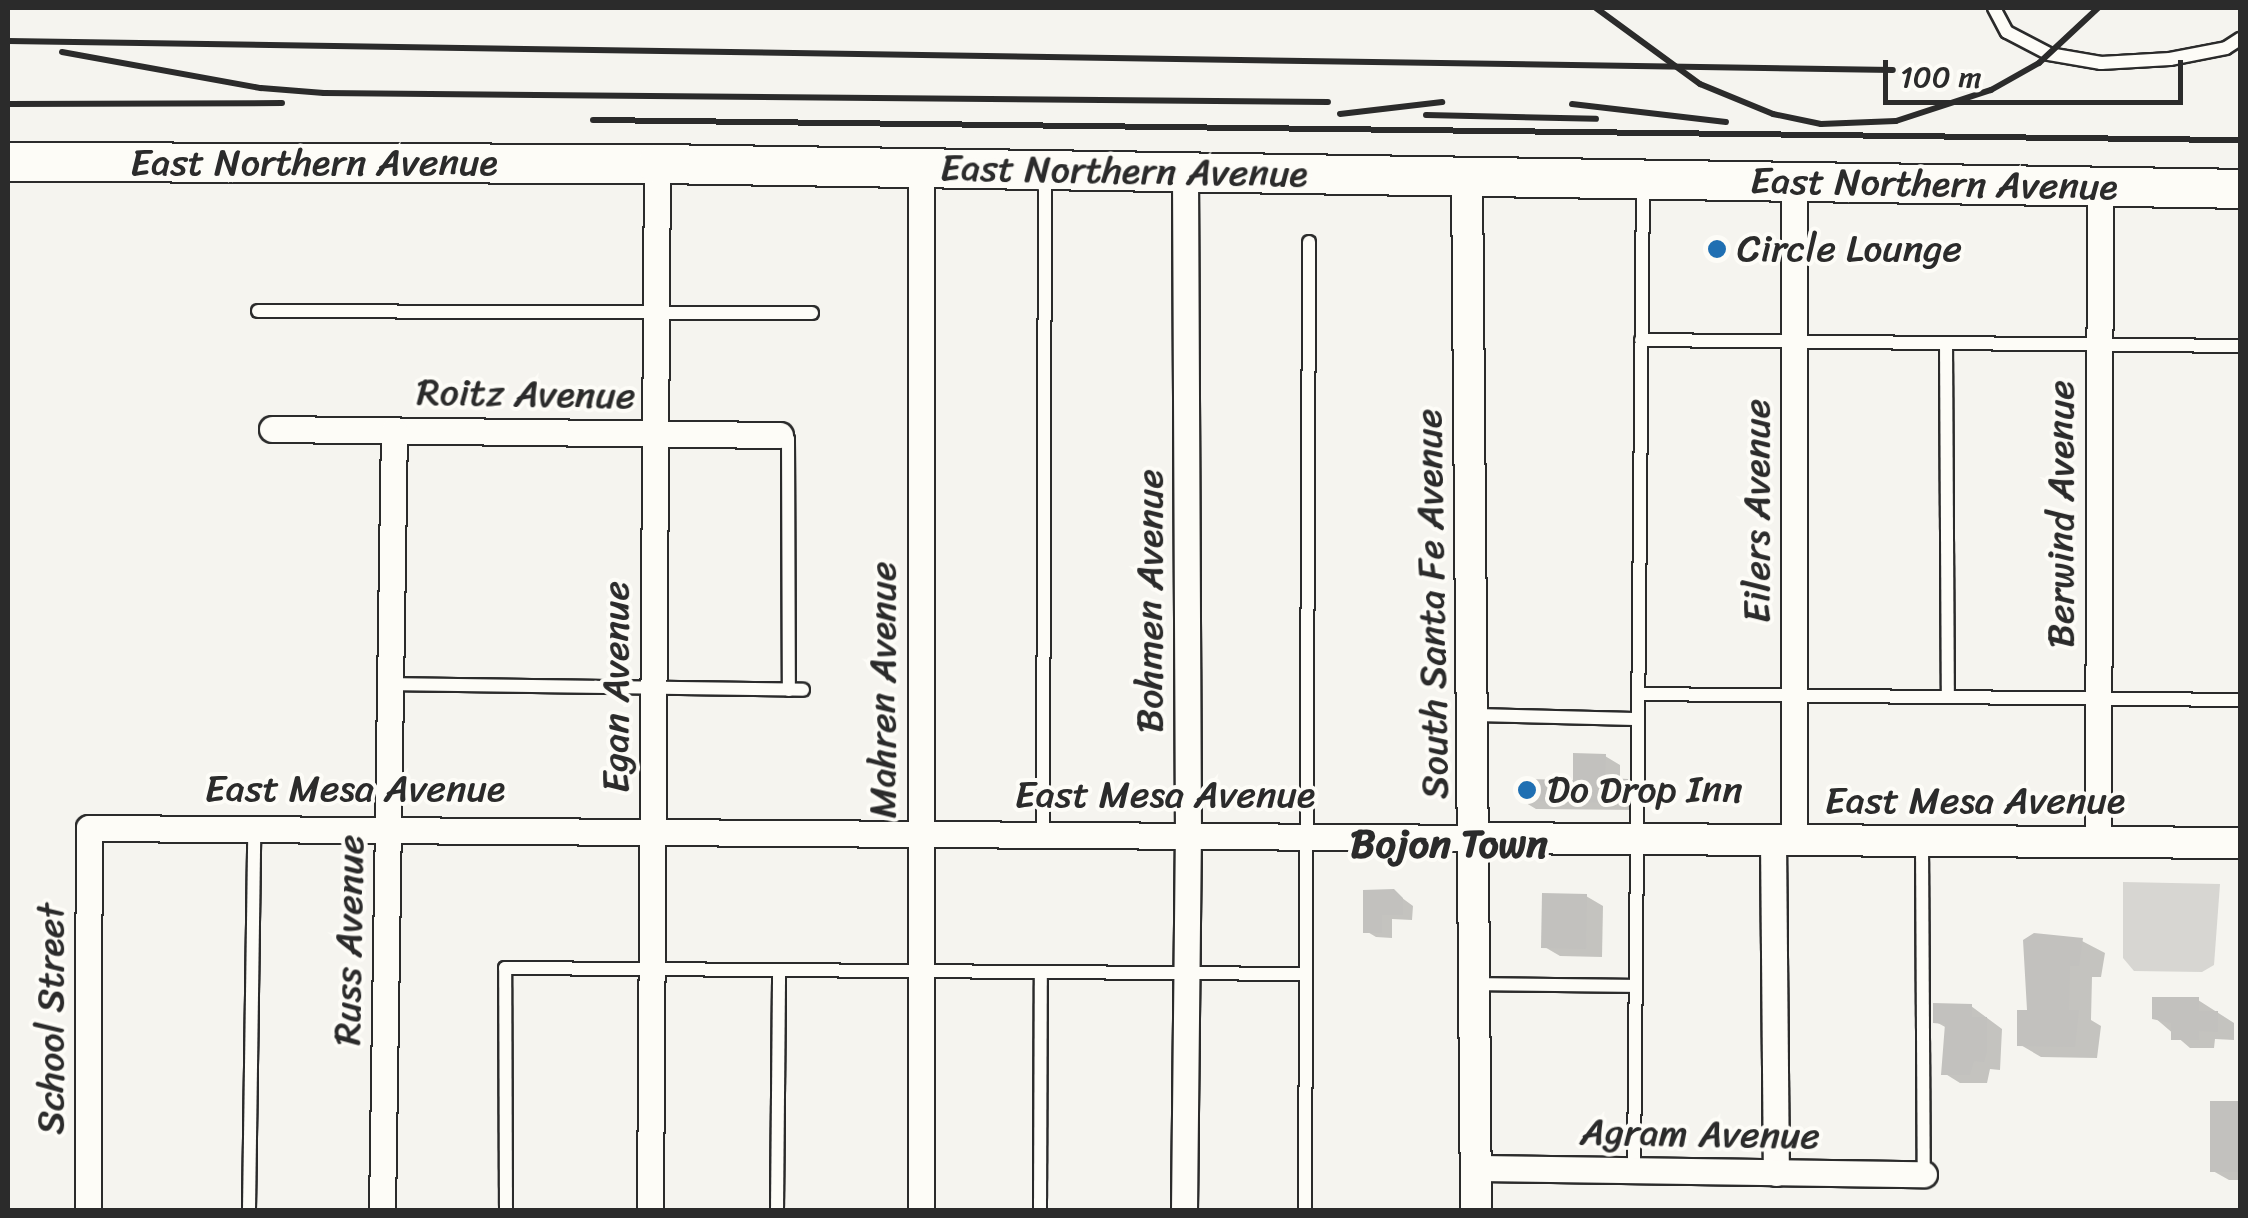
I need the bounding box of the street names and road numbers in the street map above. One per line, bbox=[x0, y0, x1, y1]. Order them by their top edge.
street label: East Northern Avenue bbox=[130, 140, 498, 186]
street label: East Northern Avenue bbox=[939, 145, 1309, 197]
street label: East Northern Avenue bbox=[1749, 158, 2119, 210]
street label: Roitz Avenue bbox=[416, 369, 636, 419]
street label: Berwind Avenue bbox=[2038, 380, 2084, 648]
street label: Eilers Avenue bbox=[1734, 399, 1780, 623]
street label: South Santa Fe Avenue bbox=[1406, 408, 1458, 800]
street label: Bohmen Avenue bbox=[1127, 469, 1173, 733]
street label: Mahren Avenue bbox=[860, 562, 906, 818]
street label: Egan Avenue bbox=[593, 581, 639, 793]
street label: East Mesa Avenue bbox=[204, 766, 506, 812]
street label: East Mesa Avenue bbox=[1014, 772, 1316, 818]
street label: East Mesa Avenue bbox=[1824, 778, 2126, 824]
street label: Russ Avenue bbox=[324, 835, 374, 1045]
street label: School Street bbox=[28, 903, 74, 1135]
street label: Agram Avenue bbox=[1580, 1109, 1820, 1159]

